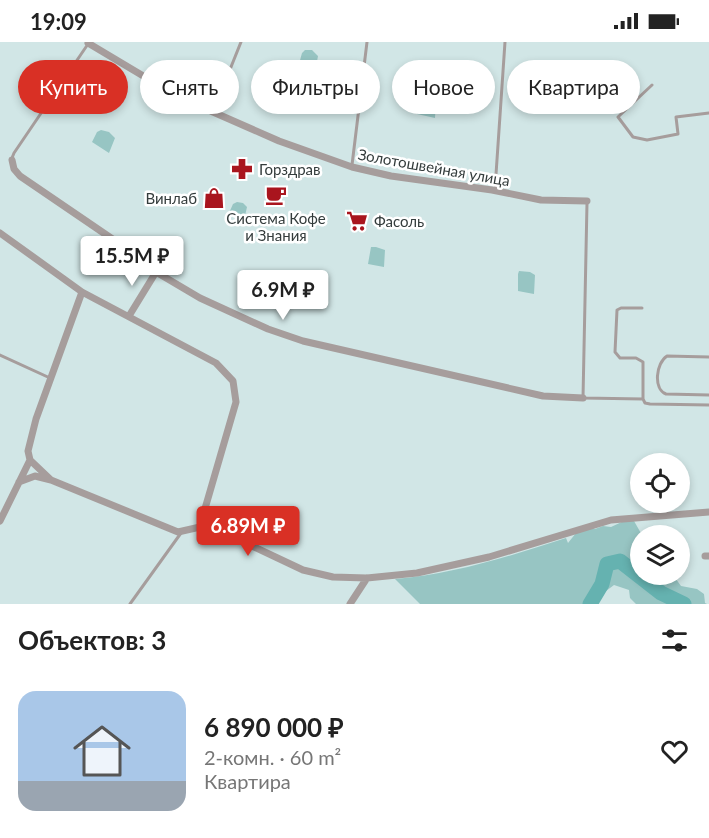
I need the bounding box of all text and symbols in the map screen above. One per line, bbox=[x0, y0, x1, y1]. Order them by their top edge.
text: 19:09 bbox=[30, 8, 87, 35]
chip: Купить bbox=[18, 60, 128, 114]
chip: Снять bbox=[140, 60, 239, 114]
chip: Фильтры bbox=[251, 60, 380, 114]
chip: Новое bbox=[392, 60, 495, 114]
chip: Квартира bbox=[507, 60, 640, 114]
street label: Золотошвейная улица bbox=[357, 145, 511, 189]
pharmacy icon: Горздрав bbox=[230, 157, 254, 181]
place label: Горздрав bbox=[259, 160, 321, 178]
cafe icon: Система Кофе и Знания bbox=[264, 183, 288, 207]
shop icon: Винлаб bbox=[202, 186, 226, 210]
place label: Винлаб bbox=[145, 189, 197, 207]
place label: Система Кофе и Знания bbox=[226, 209, 326, 244]
supermarket icon: Фасоль bbox=[345, 209, 369, 233]
place label: Фасоль bbox=[374, 212, 424, 230]
pin: 15.5M ₽ bbox=[77, 236, 187, 287]
text: 15.5M ₽ bbox=[95, 243, 169, 267]
pin: 6.9M ₽ bbox=[234, 270, 332, 321]
text: 6.9M ₽ bbox=[251, 277, 315, 301]
map controls bbox=[630, 453, 690, 585]
button: locate bbox=[630, 453, 690, 513]
pin: 6.89M ₽ bbox=[193, 506, 303, 557]
text: 6.89M ₽ bbox=[211, 513, 285, 537]
button: layers bbox=[630, 525, 690, 585]
text: Объектов: 3 bbox=[18, 624, 166, 656]
icon: filters bbox=[658, 624, 691, 657]
text: 6 890 000 ₽ bbox=[204, 711, 344, 743]
icon: home bbox=[66, 715, 138, 787]
icon: heart bbox=[658, 735, 691, 768]
text: 2-комн. · 60 m² bbox=[204, 745, 341, 769]
text: Квартира bbox=[204, 769, 291, 793]

